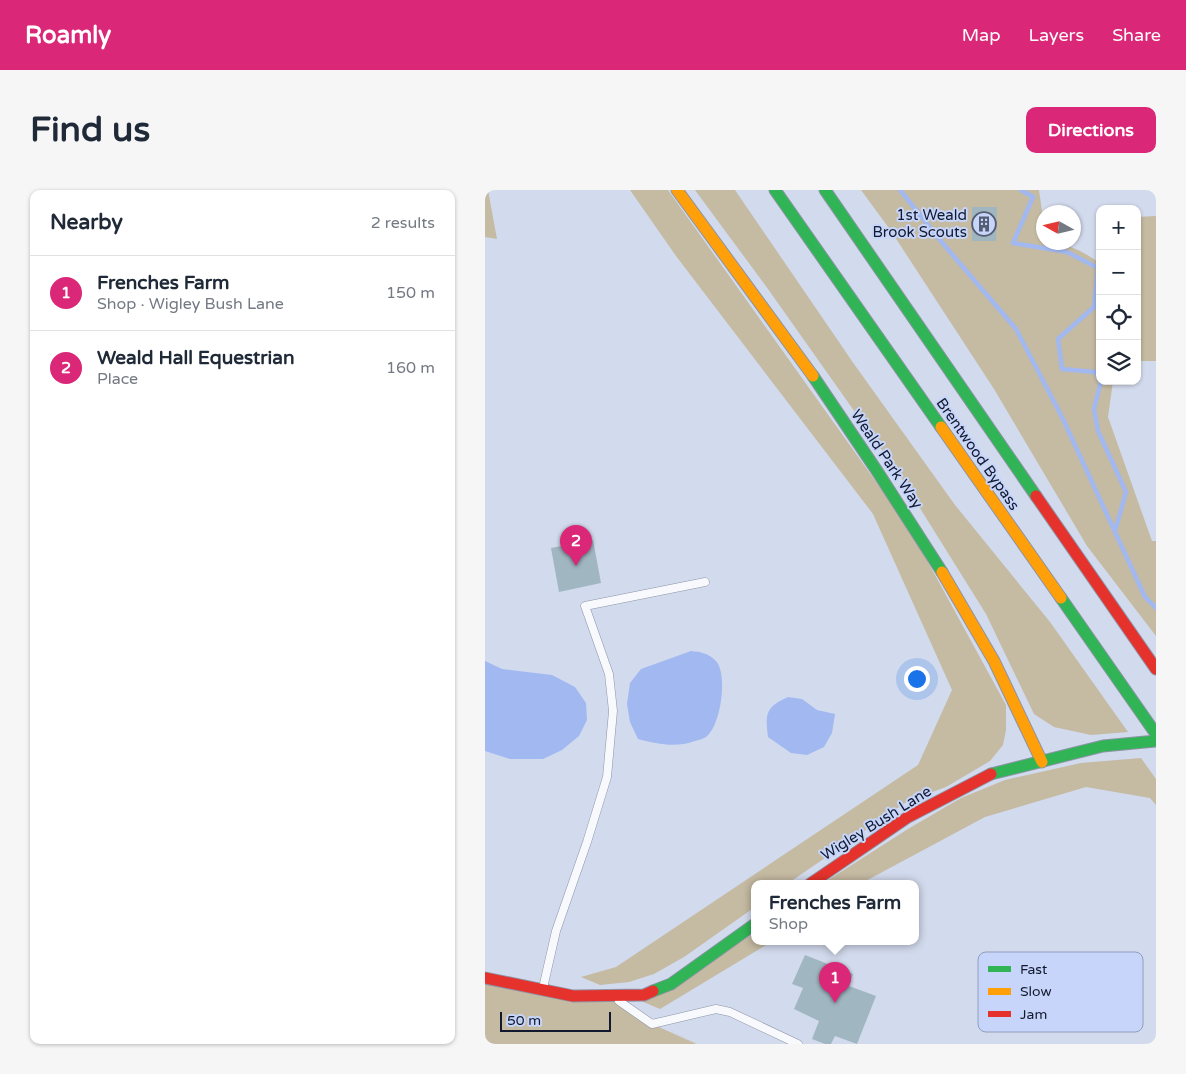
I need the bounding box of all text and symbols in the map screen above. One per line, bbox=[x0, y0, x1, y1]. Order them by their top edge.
text: Roamly bbox=[25, 21, 111, 50]
text: Map bbox=[962, 24, 1001, 46]
text: Layers bbox=[1029, 24, 1084, 46]
text: Share bbox=[1112, 24, 1161, 46]
button: Directions bbox=[1026, 107, 1156, 153]
text: Find us bbox=[30, 109, 150, 151]
north arrow bbox=[1036, 205, 1081, 250]
map controls bbox=[1096, 205, 1141, 385]
button: + bbox=[1096, 205, 1141, 250]
place label: 1st Weald Brook Scouts bbox=[873, 206, 967, 241]
text: Nearby bbox=[50, 210, 123, 235]
building icon: 1st Weald Brook Scouts bbox=[971, 211, 997, 237]
text: 2 results bbox=[371, 213, 435, 233]
button: − bbox=[1096, 250, 1141, 295]
text: Frenches Farm bbox=[97, 272, 229, 294]
text: 1 bbox=[61, 283, 71, 303]
text: 150 m bbox=[386, 283, 435, 303]
text: Shop · Wigley Bush Lane bbox=[97, 294, 284, 314]
button: locate bbox=[1096, 295, 1141, 340]
button: layers bbox=[1096, 340, 1141, 385]
text: Weald Hall Equestrian bbox=[97, 347, 295, 369]
text: 2 bbox=[61, 358, 71, 378]
text: 160 m bbox=[386, 358, 435, 378]
text: Place bbox=[97, 369, 138, 389]
street label: Brentwood Bypass bbox=[933, 394, 1023, 514]
street label: Weald Park Way bbox=[847, 406, 927, 512]
pin: 2 bbox=[560, 525, 592, 566]
your location bbox=[904, 666, 930, 692]
street label: Wigley Bush Lane bbox=[818, 782, 934, 864]
popup bbox=[751, 880, 919, 945]
text: Frenches Farm bbox=[769, 892, 901, 914]
text: Shop bbox=[769, 914, 808, 934]
legend bbox=[978, 952, 1143, 1032]
text: Fast bbox=[1020, 961, 1048, 978]
pin: 1 bbox=[819, 962, 851, 1003]
text: Slow bbox=[1020, 983, 1052, 1000]
text: Jam bbox=[1020, 1006, 1047, 1023]
scale bar bbox=[500, 1009, 611, 1032]
text: 50 m bbox=[507, 1012, 541, 1029]

